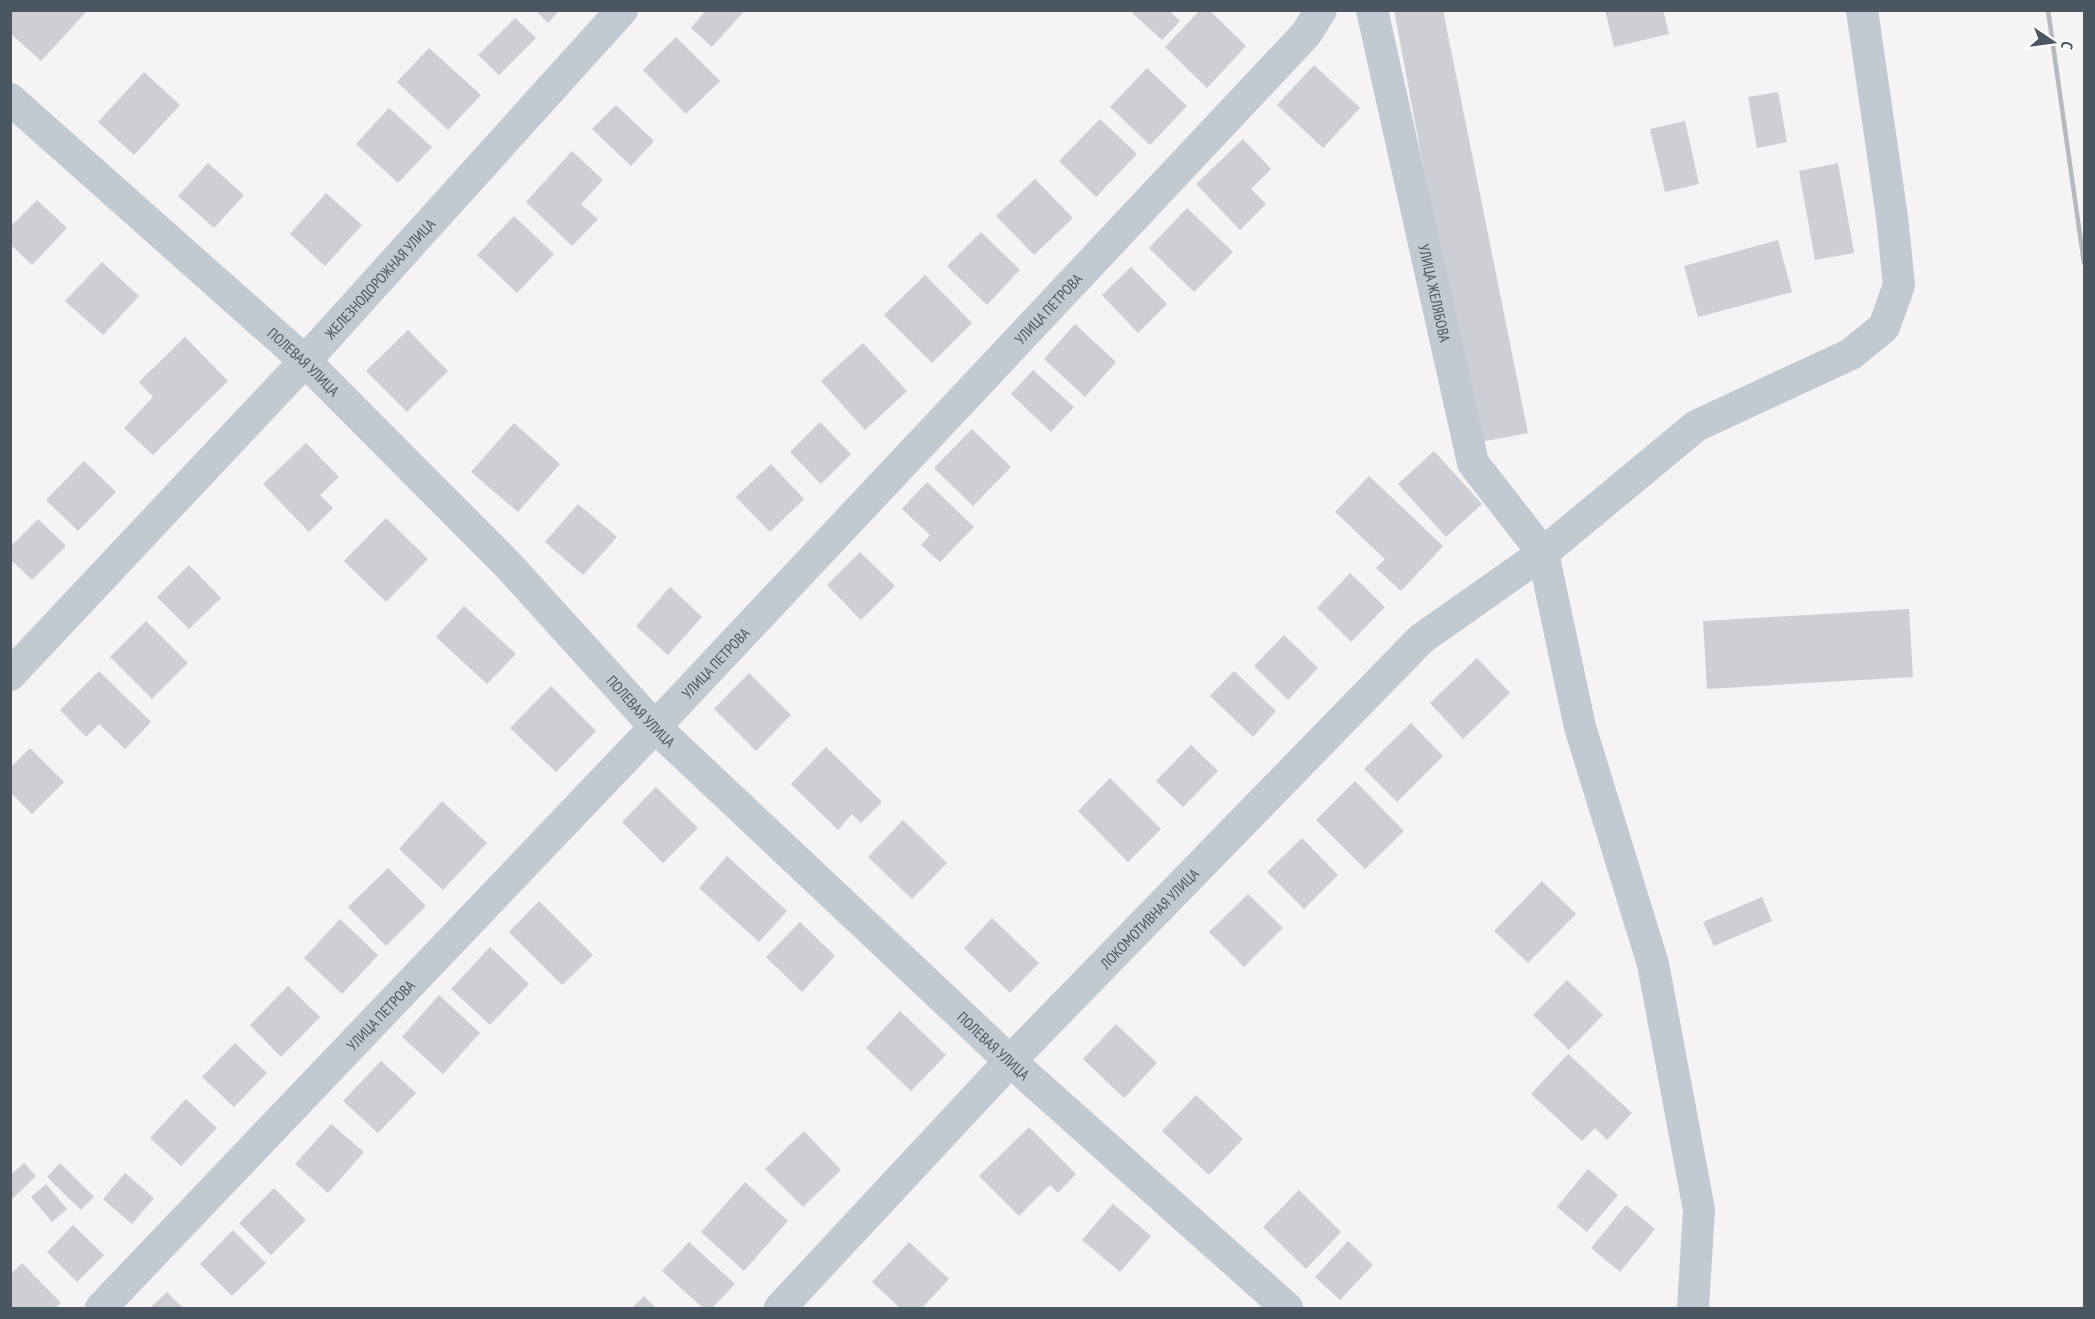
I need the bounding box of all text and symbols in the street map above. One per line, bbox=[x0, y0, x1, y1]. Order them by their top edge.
north arrow bbox=[2023, 12, 2083, 72]
text: С bbox=[2057, 40, 2078, 52]
street label: ЖЕЛЕЗНОДОРОЖНАЯ УЛИЦА bbox=[320, 214, 439, 343]
street label: УЛИЦА ЖЕЛЯБОВА bbox=[1415, 242, 1455, 345]
street label: УЛИЦА ПЕТРОВА bbox=[1010, 268, 1087, 348]
street label: ПОЛЕВАЯ УЛИЦА bbox=[264, 323, 344, 400]
street label: УЛИЦА ПЕТРОВА bbox=[678, 623, 754, 702]
street label: ПОЛЕВАЯ УЛИЦА bbox=[603, 671, 680, 752]
street label: ЛОКОМОТИВНАЯ УЛИЦА bbox=[1095, 863, 1203, 973]
street label: УЛИЦА ПЕТРОВА bbox=[342, 975, 419, 1054]
street label: ПОЛЕВАЯ УЛИЦА bbox=[954, 1007, 1034, 1084]

